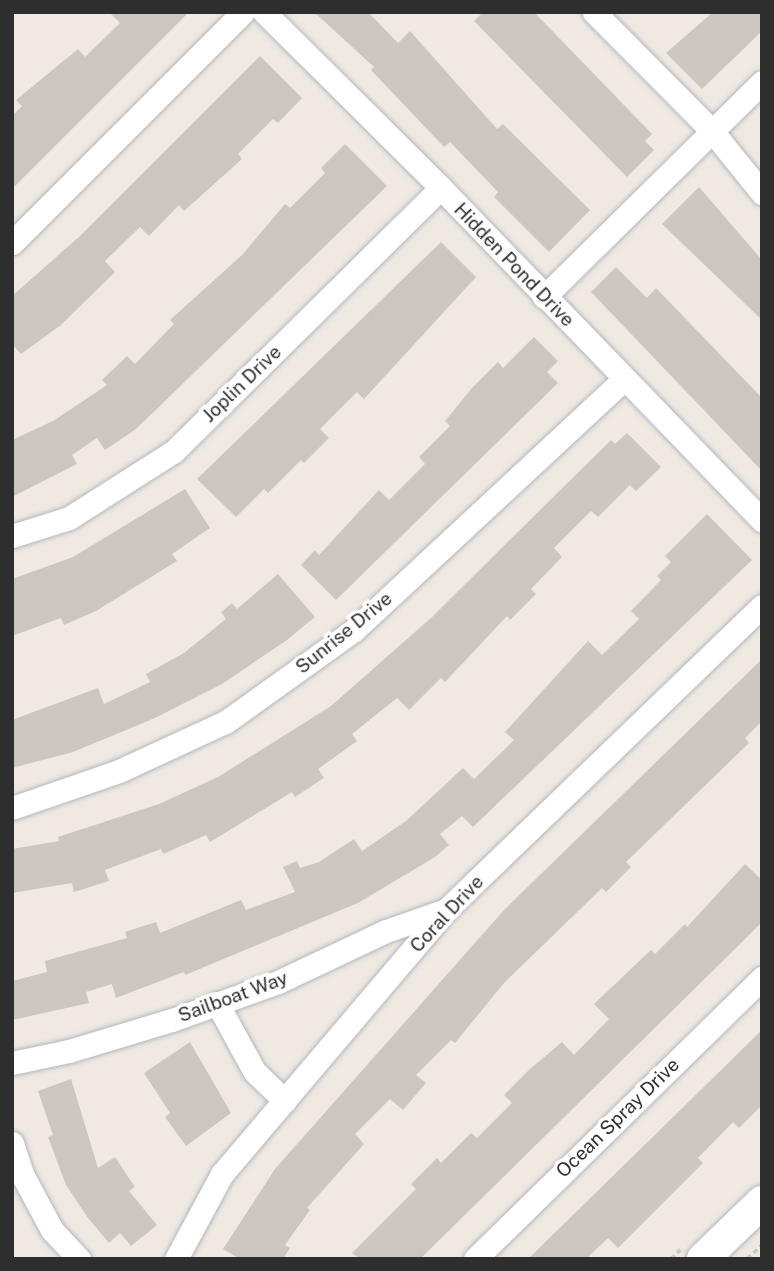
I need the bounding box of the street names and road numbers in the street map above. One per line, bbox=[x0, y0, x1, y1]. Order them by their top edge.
street label: Hidden Pond Drive bbox=[449, 198, 579, 332]
street label: Joplin Drive bbox=[198, 341, 286, 427]
street label: Sunrise Drive bbox=[291, 587, 397, 679]
street label: Coral Drive bbox=[406, 871, 488, 957]
street label: Sailboat Way bbox=[175, 967, 291, 1027]
street label: Ocean Spray Drive bbox=[552, 1053, 684, 1183]

